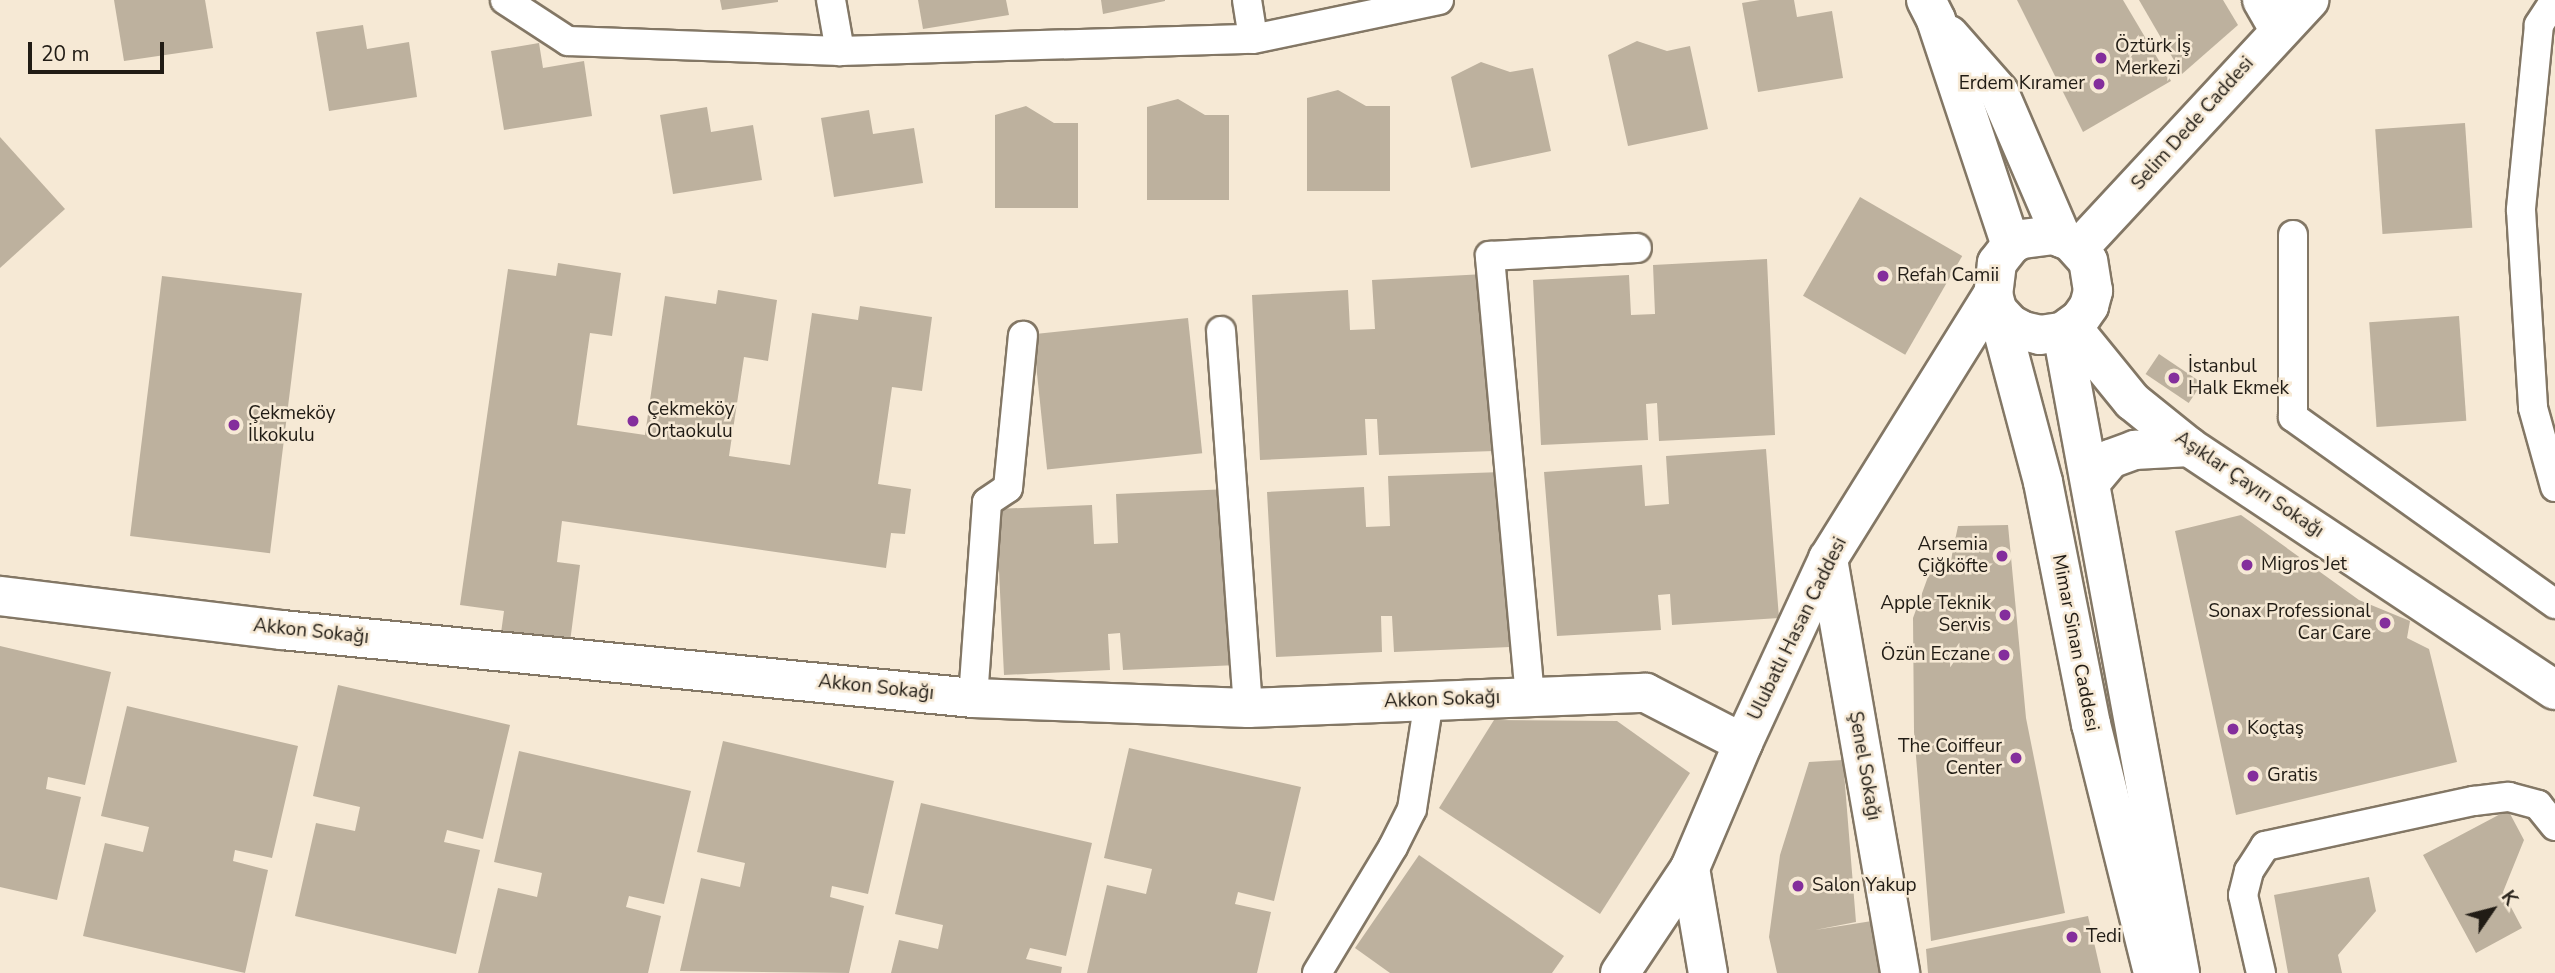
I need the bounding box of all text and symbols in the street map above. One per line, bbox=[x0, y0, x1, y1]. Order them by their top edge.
scale bar bbox=[32, 28, 168, 72]
place label: Öztürk İş Merkezi bbox=[2115, 36, 2191, 80]
text: 20 m bbox=[41, 40, 90, 68]
marker: Öztürk İş Merkezi bbox=[2093, 50, 2109, 66]
street label: Selim Dede Caddesi bbox=[2127, 53, 2259, 195]
place label: Erdem Kıramer bbox=[1959, 73, 2085, 95]
marker: Erdem Kıramer bbox=[2091, 76, 2107, 92]
place label: Refah Camii bbox=[1897, 265, 1999, 287]
marker: Refah Camii bbox=[1875, 268, 1891, 284]
place label: İstanbul Halk Ekmek bbox=[2188, 356, 2289, 400]
marker: İstanbul Halk Ekmek bbox=[2166, 370, 2182, 386]
place label: Çekmeköy Ortaokulu bbox=[647, 399, 735, 443]
place label: Çekmeköy İlkokulu bbox=[248, 403, 336, 447]
marker: Çekmeköy Ortaokulu bbox=[625, 413, 641, 429]
marker: Çekmeköy İlkokulu bbox=[226, 417, 242, 433]
street label: Aşıklar Çayırı Sokağı bbox=[2170, 427, 2328, 543]
street label: Ulubatlı Hasan Caddesi bbox=[1744, 534, 1852, 724]
place label: Arsemia Çiğköfte bbox=[1917, 534, 1988, 578]
marker: Arsemia Çiğköfte bbox=[1994, 548, 2010, 564]
street label: Mimar Sinan Caddesi bbox=[2047, 553, 2103, 733]
place label: Migros Jet bbox=[2261, 554, 2347, 576]
marker: Migros Jet bbox=[2239, 557, 2255, 573]
place label: Apple Teknik Servis bbox=[1880, 593, 1991, 637]
place label: Sonax Professional Car Care bbox=[2208, 601, 2371, 645]
marker: Apple Teknik Servis bbox=[1997, 607, 2013, 623]
street label: Akkon Sokağı bbox=[252, 615, 370, 649]
marker: Sonax Professional Car Care bbox=[2377, 615, 2393, 631]
place label: Özün Eczane bbox=[1881, 644, 1990, 666]
marker: Özün Eczane bbox=[1996, 647, 2012, 663]
street label: Akkon Sokağı bbox=[817, 671, 935, 705]
street label: Akkon Sokağı bbox=[1384, 687, 1500, 713]
street label: Şenel Sokağı bbox=[1843, 710, 1885, 822]
place label: Koçtaş bbox=[2247, 718, 2304, 740]
marker: Koçtaş bbox=[2225, 721, 2241, 737]
place label: The Coiffeur Center bbox=[1898, 736, 2002, 780]
marker: The Coiffeur Center bbox=[2008, 750, 2024, 766]
place label: Gratis bbox=[2267, 765, 2318, 787]
marker: Gratis bbox=[2245, 768, 2261, 784]
place label: Salon Yakup bbox=[1812, 875, 1917, 897]
north arrow bbox=[2457, 875, 2527, 945]
marker: Salon Yakup bbox=[1790, 878, 1806, 894]
text: K bbox=[2495, 885, 2523, 911]
place label: Tedi bbox=[2086, 926, 2122, 948]
marker: Tedi bbox=[2064, 929, 2080, 945]

